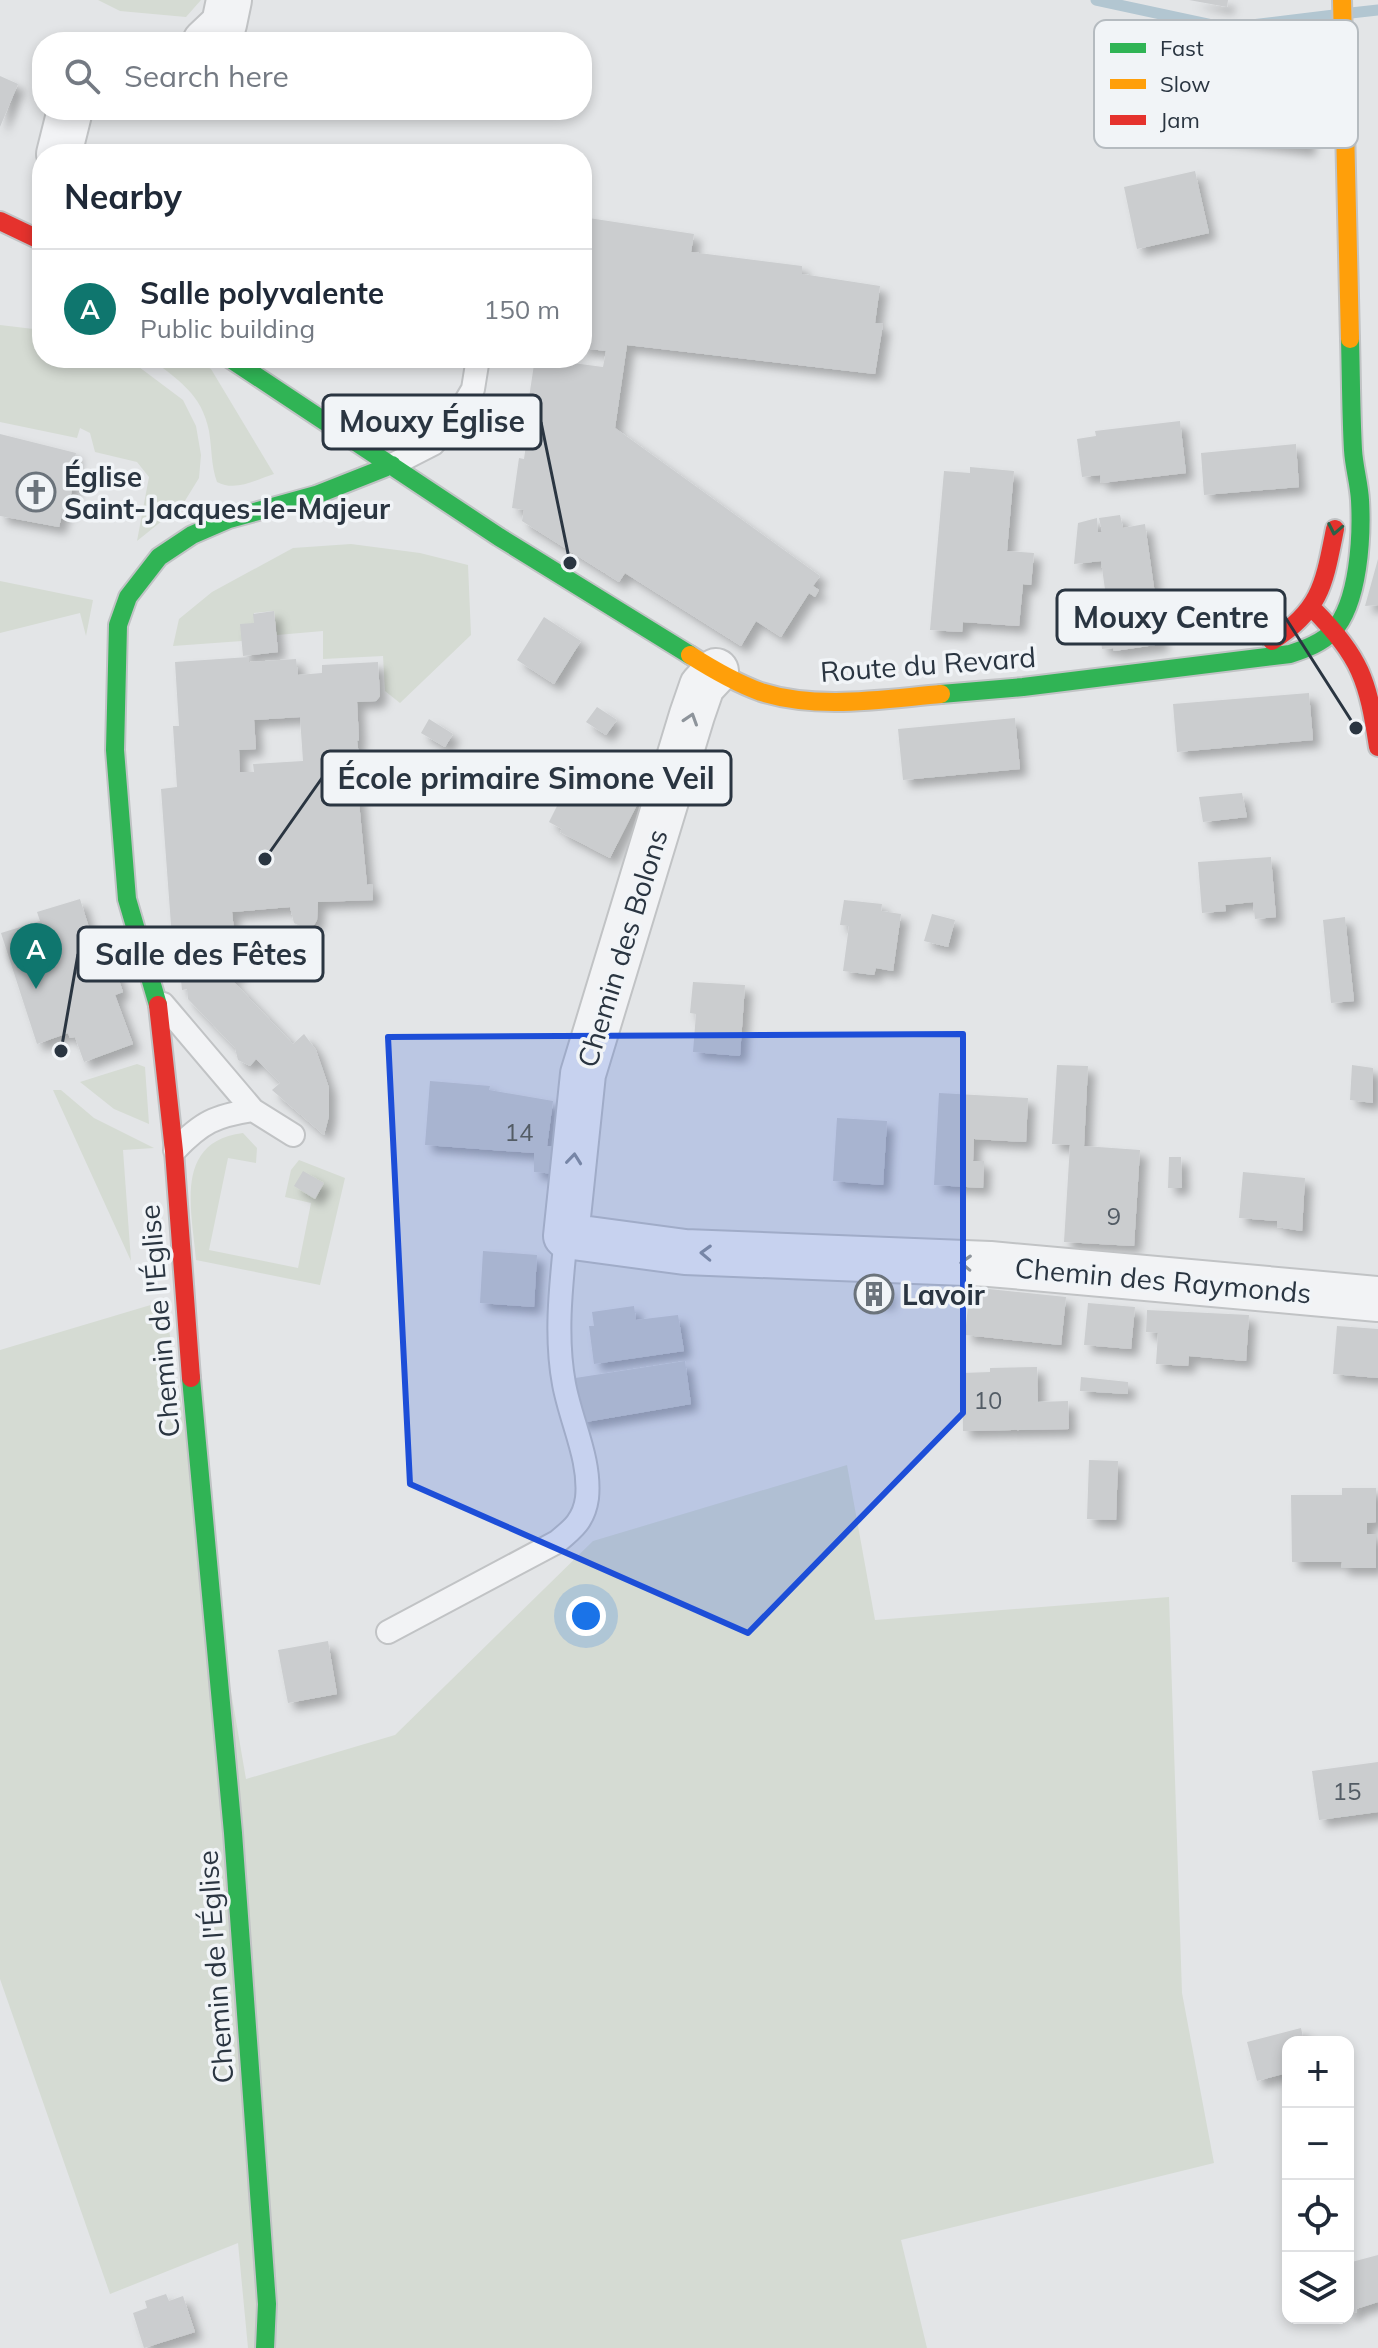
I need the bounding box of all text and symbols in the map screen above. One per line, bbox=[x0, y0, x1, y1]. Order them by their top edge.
legend bbox=[1094, 20, 1358, 148]
search box bbox=[32, 32, 592, 120]
text: Fast bbox=[1160, 34, 1204, 62]
icon: search bbox=[60, 54, 104, 98]
text: Search here bbox=[124, 57, 289, 95]
text: Slow bbox=[1160, 70, 1210, 98]
text: Jam bbox=[1160, 106, 1200, 134]
text: Nearby bbox=[64, 175, 182, 218]
text: Salle polyvalente bbox=[140, 274, 384, 312]
text: A bbox=[80, 293, 100, 326]
text: 150 m bbox=[484, 293, 560, 326]
text: Public building bbox=[140, 312, 315, 345]
callout: Mouxy Église bbox=[323, 395, 541, 449]
text: Mouxy Église bbox=[339, 402, 525, 440]
place label: Église Saint-Jacques-le-Majeur bbox=[64, 459, 390, 526]
church icon: Église Saint-Jacques-le-Majeur bbox=[15, 471, 57, 513]
one-way arrow bbox=[1328, 522, 1345, 535]
callout: Mouxy Centre bbox=[1057, 590, 1285, 644]
text: Mouxy Centre bbox=[1073, 598, 1269, 636]
street label: Route du Revard bbox=[819, 639, 1037, 689]
one-way arrow bbox=[682, 713, 698, 727]
callout: École primaire Simone Veil bbox=[322, 751, 731, 805]
text: École primaire Simone Veil bbox=[337, 759, 715, 797]
street label: Chemin des Bolons bbox=[569, 825, 675, 1071]
pin: A bbox=[10, 923, 62, 989]
callout: Salle des Fêtes bbox=[78, 927, 323, 981]
text: Salle des Fêtes bbox=[95, 935, 307, 973]
house number: 14 bbox=[505, 1117, 533, 1147]
one-way arrow bbox=[566, 1152, 583, 1165]
house number: 9 bbox=[1107, 1201, 1121, 1231]
street label: Chemin de l'Église bbox=[131, 1203, 187, 1439]
one-way arrow bbox=[699, 1244, 712, 1261]
street label: Chemin des Raymonds bbox=[1013, 1250, 1313, 1310]
one-way arrow bbox=[959, 1255, 972, 1272]
building icon: Lavoir bbox=[853, 1273, 895, 1315]
place label: Lavoir bbox=[902, 1277, 985, 1312]
house number: 10 bbox=[974, 1385, 1002, 1415]
your location bbox=[566, 1596, 606, 1636]
house number: 15 bbox=[1333, 1776, 1361, 1806]
street label: Chemin de l'Église bbox=[189, 1849, 241, 2085]
map controls bbox=[1282, 2036, 1354, 2324]
button: + bbox=[1282, 2036, 1354, 2108]
button: − bbox=[1282, 2108, 1354, 2180]
button: locate bbox=[1282, 2180, 1354, 2252]
button: layers bbox=[1282, 2252, 1354, 2324]

